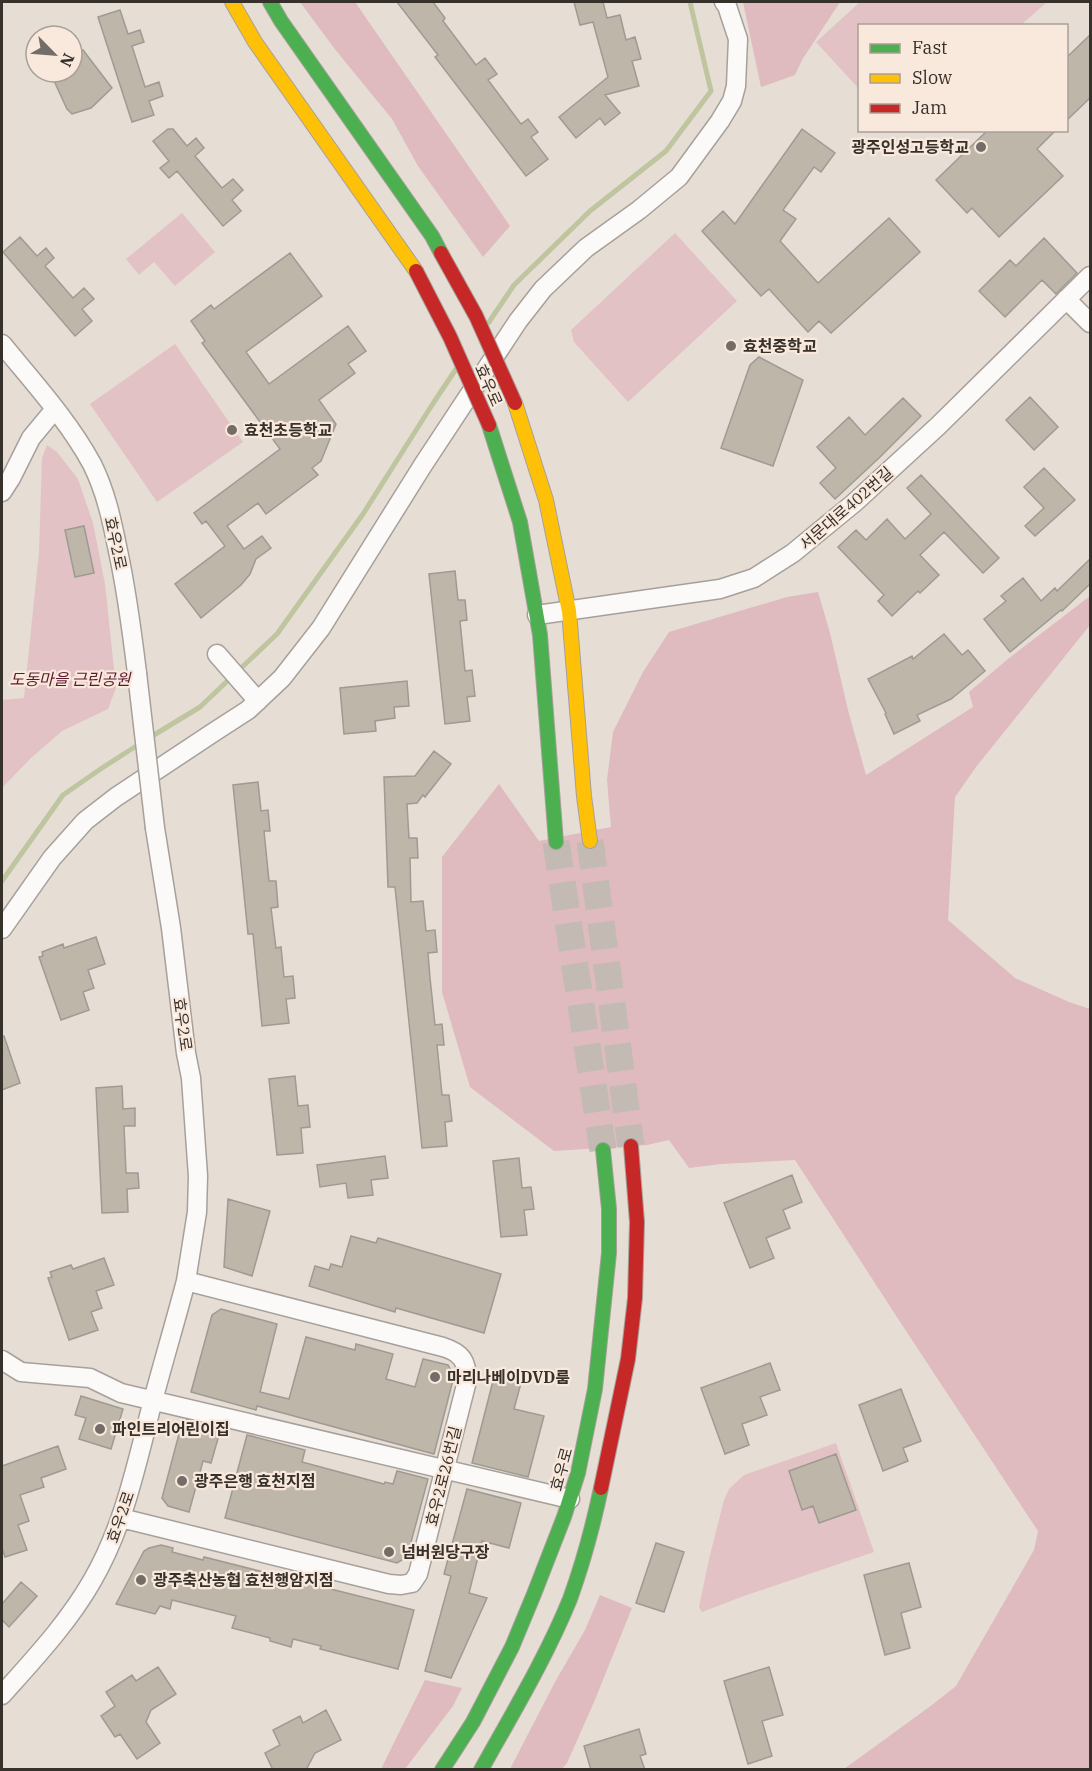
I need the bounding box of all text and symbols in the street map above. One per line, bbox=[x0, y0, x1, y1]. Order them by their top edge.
north arrow bbox=[24, 24, 84, 84]
legend bbox=[858, 24, 1068, 132]
text: Fast bbox=[912, 36, 947, 59]
text: N bbox=[56, 50, 79, 70]
text: Slow bbox=[912, 66, 952, 89]
text: Jam bbox=[912, 96, 947, 119]
place label: 광주인성고등학교 bbox=[851, 137, 969, 157]
marker: 광주인성고등학교 bbox=[974, 140, 988, 154]
place label: 효천중학교 bbox=[743, 336, 817, 356]
marker: 효천중학교 bbox=[724, 339, 738, 353]
street label: 효우로 bbox=[471, 361, 507, 409]
place label: 효천초등학교 bbox=[244, 420, 333, 440]
marker: 효천초등학교 bbox=[225, 423, 239, 437]
street label: 서문대로402번길 bbox=[795, 462, 897, 554]
street label: 효우2로 bbox=[101, 515, 131, 572]
park label: 도동마을 근린공원 bbox=[9, 669, 132, 689]
street label: 효우2로 bbox=[169, 996, 197, 1052]
place label: 마리나베이DVD룸 bbox=[447, 1367, 570, 1387]
marker: 마리나베이DVD룸 bbox=[428, 1370, 442, 1384]
place label: 파인트리어린이집 bbox=[112, 1419, 230, 1439]
marker: 파인트리어린이집 bbox=[93, 1422, 107, 1436]
street label: 효우2로26번길 bbox=[421, 1424, 465, 1528]
street label: 효우로 bbox=[546, 1445, 576, 1493]
place label: 광주은행 효천지점 bbox=[194, 1471, 315, 1491]
marker: 광주은행 효천지점 bbox=[175, 1474, 189, 1488]
street label: 효우2로 bbox=[102, 1488, 138, 1546]
place label: 넘버원당구장 bbox=[401, 1542, 490, 1562]
marker: 넘버원당구장 bbox=[382, 1545, 396, 1559]
place label: 광주축산농협 효천행암지점 bbox=[153, 1570, 333, 1590]
marker: 광주축산농협 효천행암지점 bbox=[134, 1573, 148, 1587]

